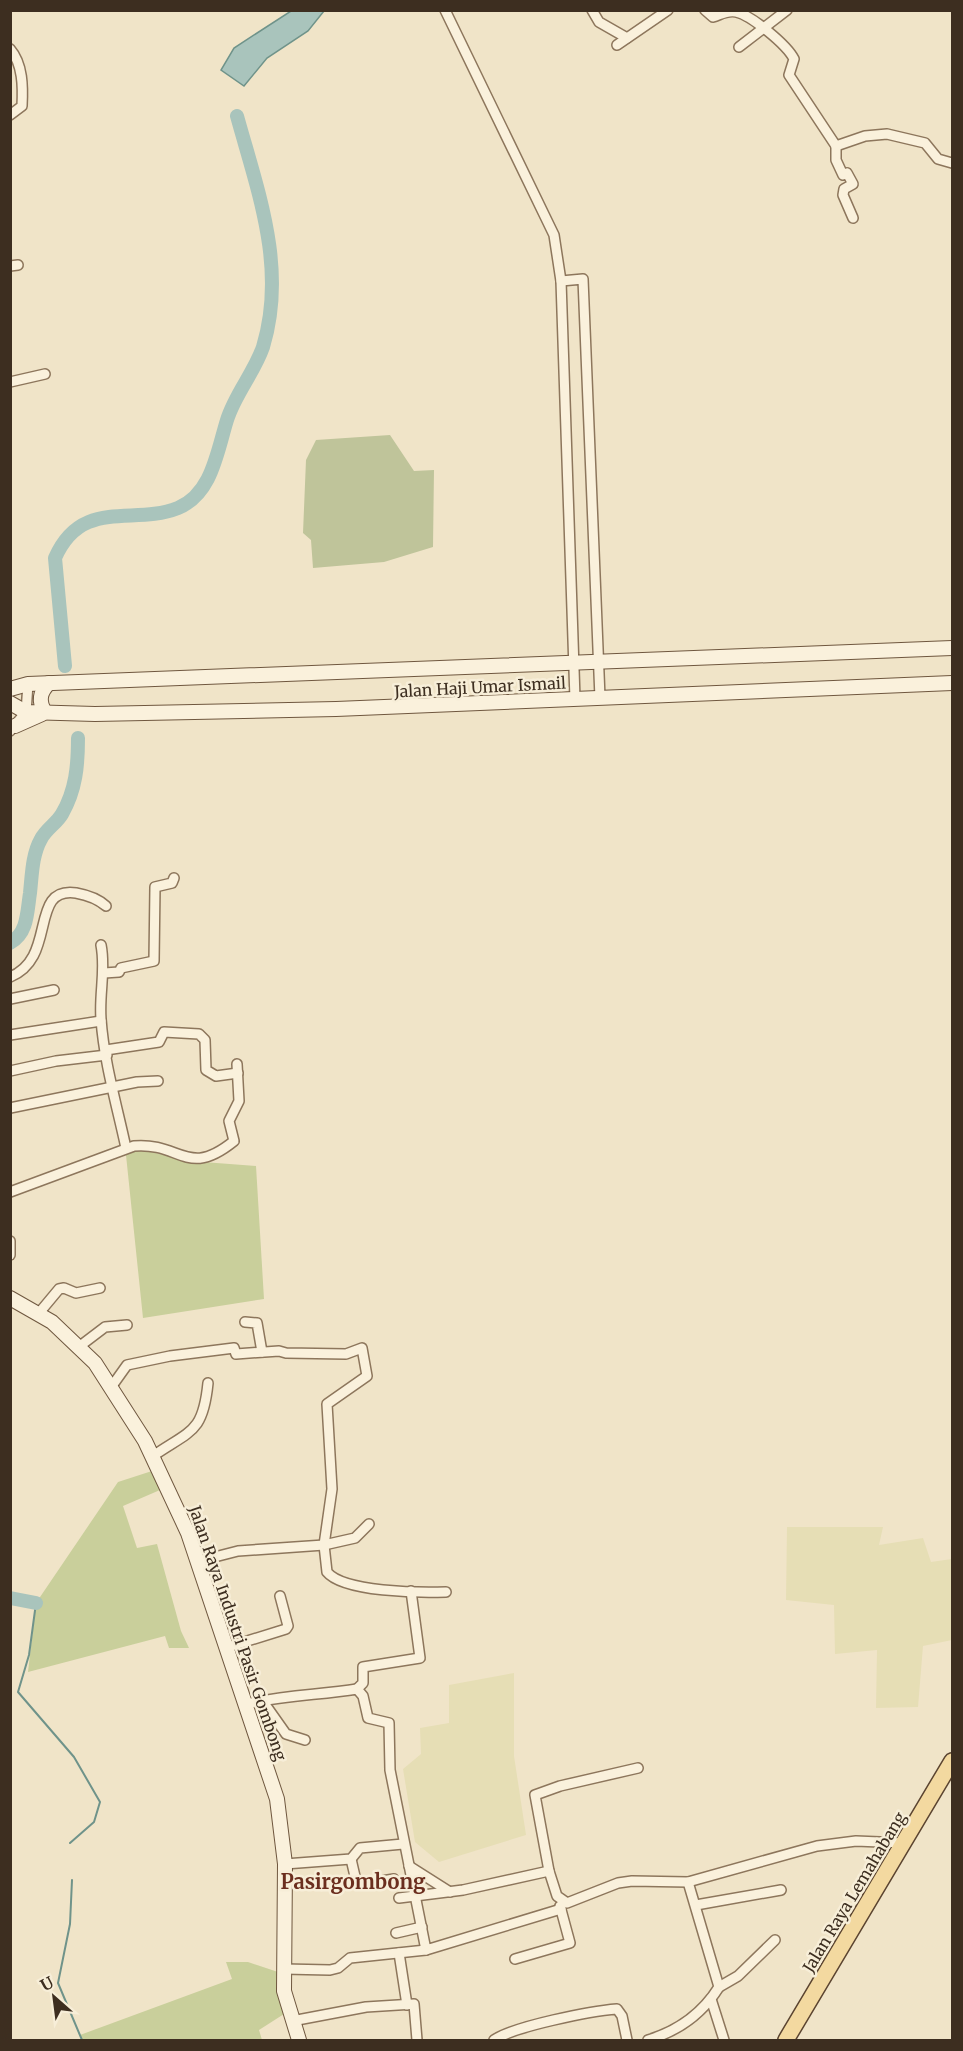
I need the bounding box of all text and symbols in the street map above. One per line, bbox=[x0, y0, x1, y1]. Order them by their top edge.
street label: Jalan Haji Umar Ismail bbox=[393, 673, 566, 702]
street label: Jalan Raya Industri Pasir Gombong bbox=[185, 1502, 291, 1763]
street label: Jalan Raya Lemahabang bbox=[798, 1808, 910, 1977]
district label: Pasirgombong bbox=[281, 1869, 426, 1894]
north arrow bbox=[24, 1967, 84, 2027]
text: U bbox=[37, 1972, 57, 1995]

